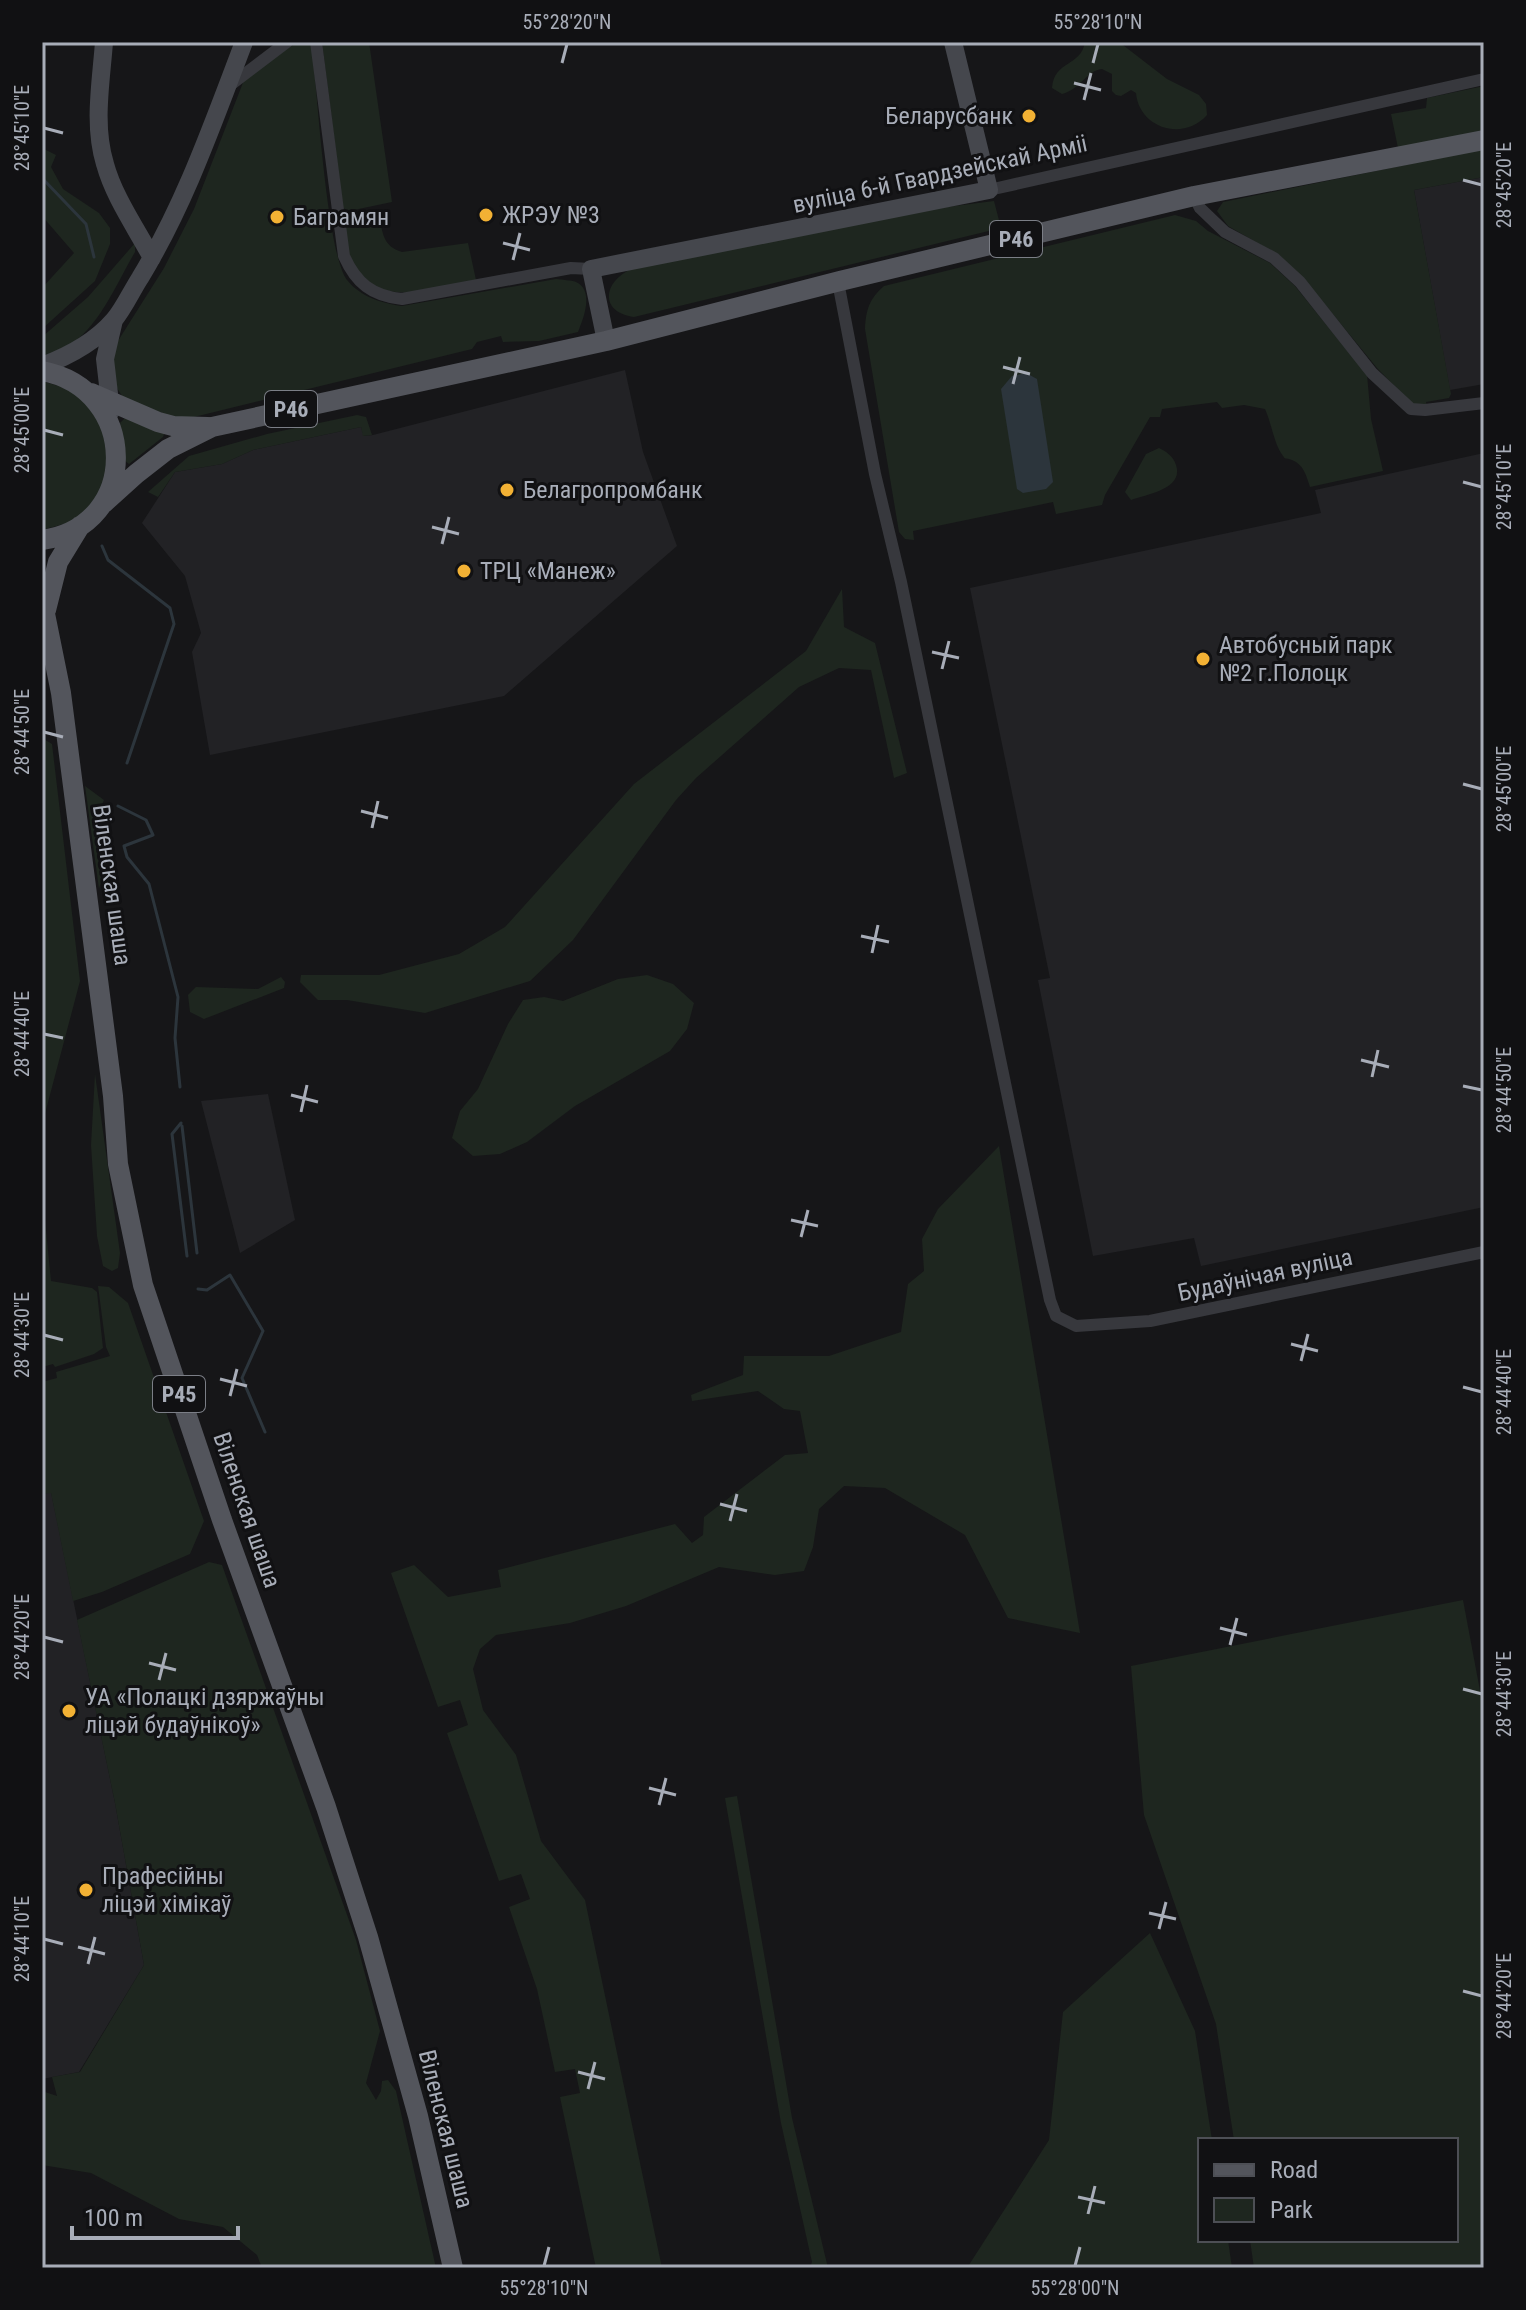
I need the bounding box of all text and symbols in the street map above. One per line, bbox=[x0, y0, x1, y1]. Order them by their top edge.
text: 55°28'20"N bbox=[522, 10, 612, 34]
text: 55°28'10"N bbox=[1053, 10, 1143, 34]
text: 28°45'10"E bbox=[10, 85, 34, 171]
place label: Беларусбанк bbox=[885, 102, 1013, 130]
marker: Беларусбанк bbox=[1020, 107, 1038, 125]
street label: вуліца 6-й Гвардзейскай Арміі bbox=[790, 129, 1090, 219]
text: 28°45'20"E bbox=[1492, 142, 1516, 228]
place label: ЖРЭУ №3 bbox=[502, 201, 600, 229]
place label: Баграмян bbox=[293, 203, 389, 231]
marker: ЖРЭУ №3 bbox=[477, 206, 495, 224]
marker: Баграмян bbox=[268, 208, 286, 226]
road number: Р46 bbox=[990, 221, 1042, 257]
text: 28°45'00"E bbox=[10, 387, 34, 473]
road number: Р46 bbox=[265, 391, 317, 427]
text: 28°45'10"E bbox=[1492, 444, 1516, 530]
place label: Белагропромбанк bbox=[523, 476, 703, 504]
marker: Белагропромбанк bbox=[498, 481, 516, 499]
place label: ТРЦ «Манеж» bbox=[480, 557, 616, 585]
marker: ТРЦ «Манеж» bbox=[455, 562, 473, 580]
place label: Автобусный парк №2 г.Полоцк bbox=[1219, 631, 1393, 687]
marker: Автобусный парк №2 г.Полоцк bbox=[1194, 650, 1212, 668]
text: 28°44'50"E bbox=[10, 689, 34, 775]
text: 28°45'00"E bbox=[1492, 746, 1516, 832]
street label: Віленская шаша bbox=[87, 803, 137, 967]
text: 28°44'40"E bbox=[10, 991, 34, 1077]
text: 28°44'50"E bbox=[1492, 1047, 1516, 1133]
street label: Будаўнічая вуліца bbox=[1175, 1243, 1355, 1307]
text: 28°44'30"E bbox=[10, 1292, 34, 1378]
text: 28°44'40"E bbox=[1492, 1349, 1516, 1435]
road number: Р45 bbox=[153, 1376, 205, 1412]
street label: Віленская шаша bbox=[207, 1429, 287, 1591]
text: 28°44'20"E bbox=[10, 1594, 34, 1680]
text: 28°44'30"E bbox=[1492, 1651, 1516, 1737]
place label: УА «Полацкі дзяржаўны ліцэй будаўнікоў» bbox=[85, 1683, 325, 1739]
marker: УА «Полацкі дзяржаўны ліцэй будаўнікоў» bbox=[60, 1702, 78, 1720]
place label: Прафесійны ліцэй хімікаў bbox=[102, 1862, 231, 1918]
marker: Прафесійны ліцэй хімікаў bbox=[77, 1881, 95, 1899]
text: 28°44'10"E bbox=[10, 1896, 34, 1982]
text: 28°44'20"E bbox=[1492, 1953, 1516, 2039]
street label: Віленская шаша bbox=[413, 2047, 479, 2211]
legend bbox=[1198, 2138, 1458, 2242]
text: Road bbox=[1270, 2156, 1318, 2184]
scale bar bbox=[72, 2190, 238, 2240]
text: Park bbox=[1270, 2196, 1313, 2224]
text: 100 m bbox=[84, 2204, 143, 2232]
text: 55°28'10"N bbox=[499, 2276, 589, 2300]
text: 55°28'00"N bbox=[1030, 2276, 1120, 2300]

